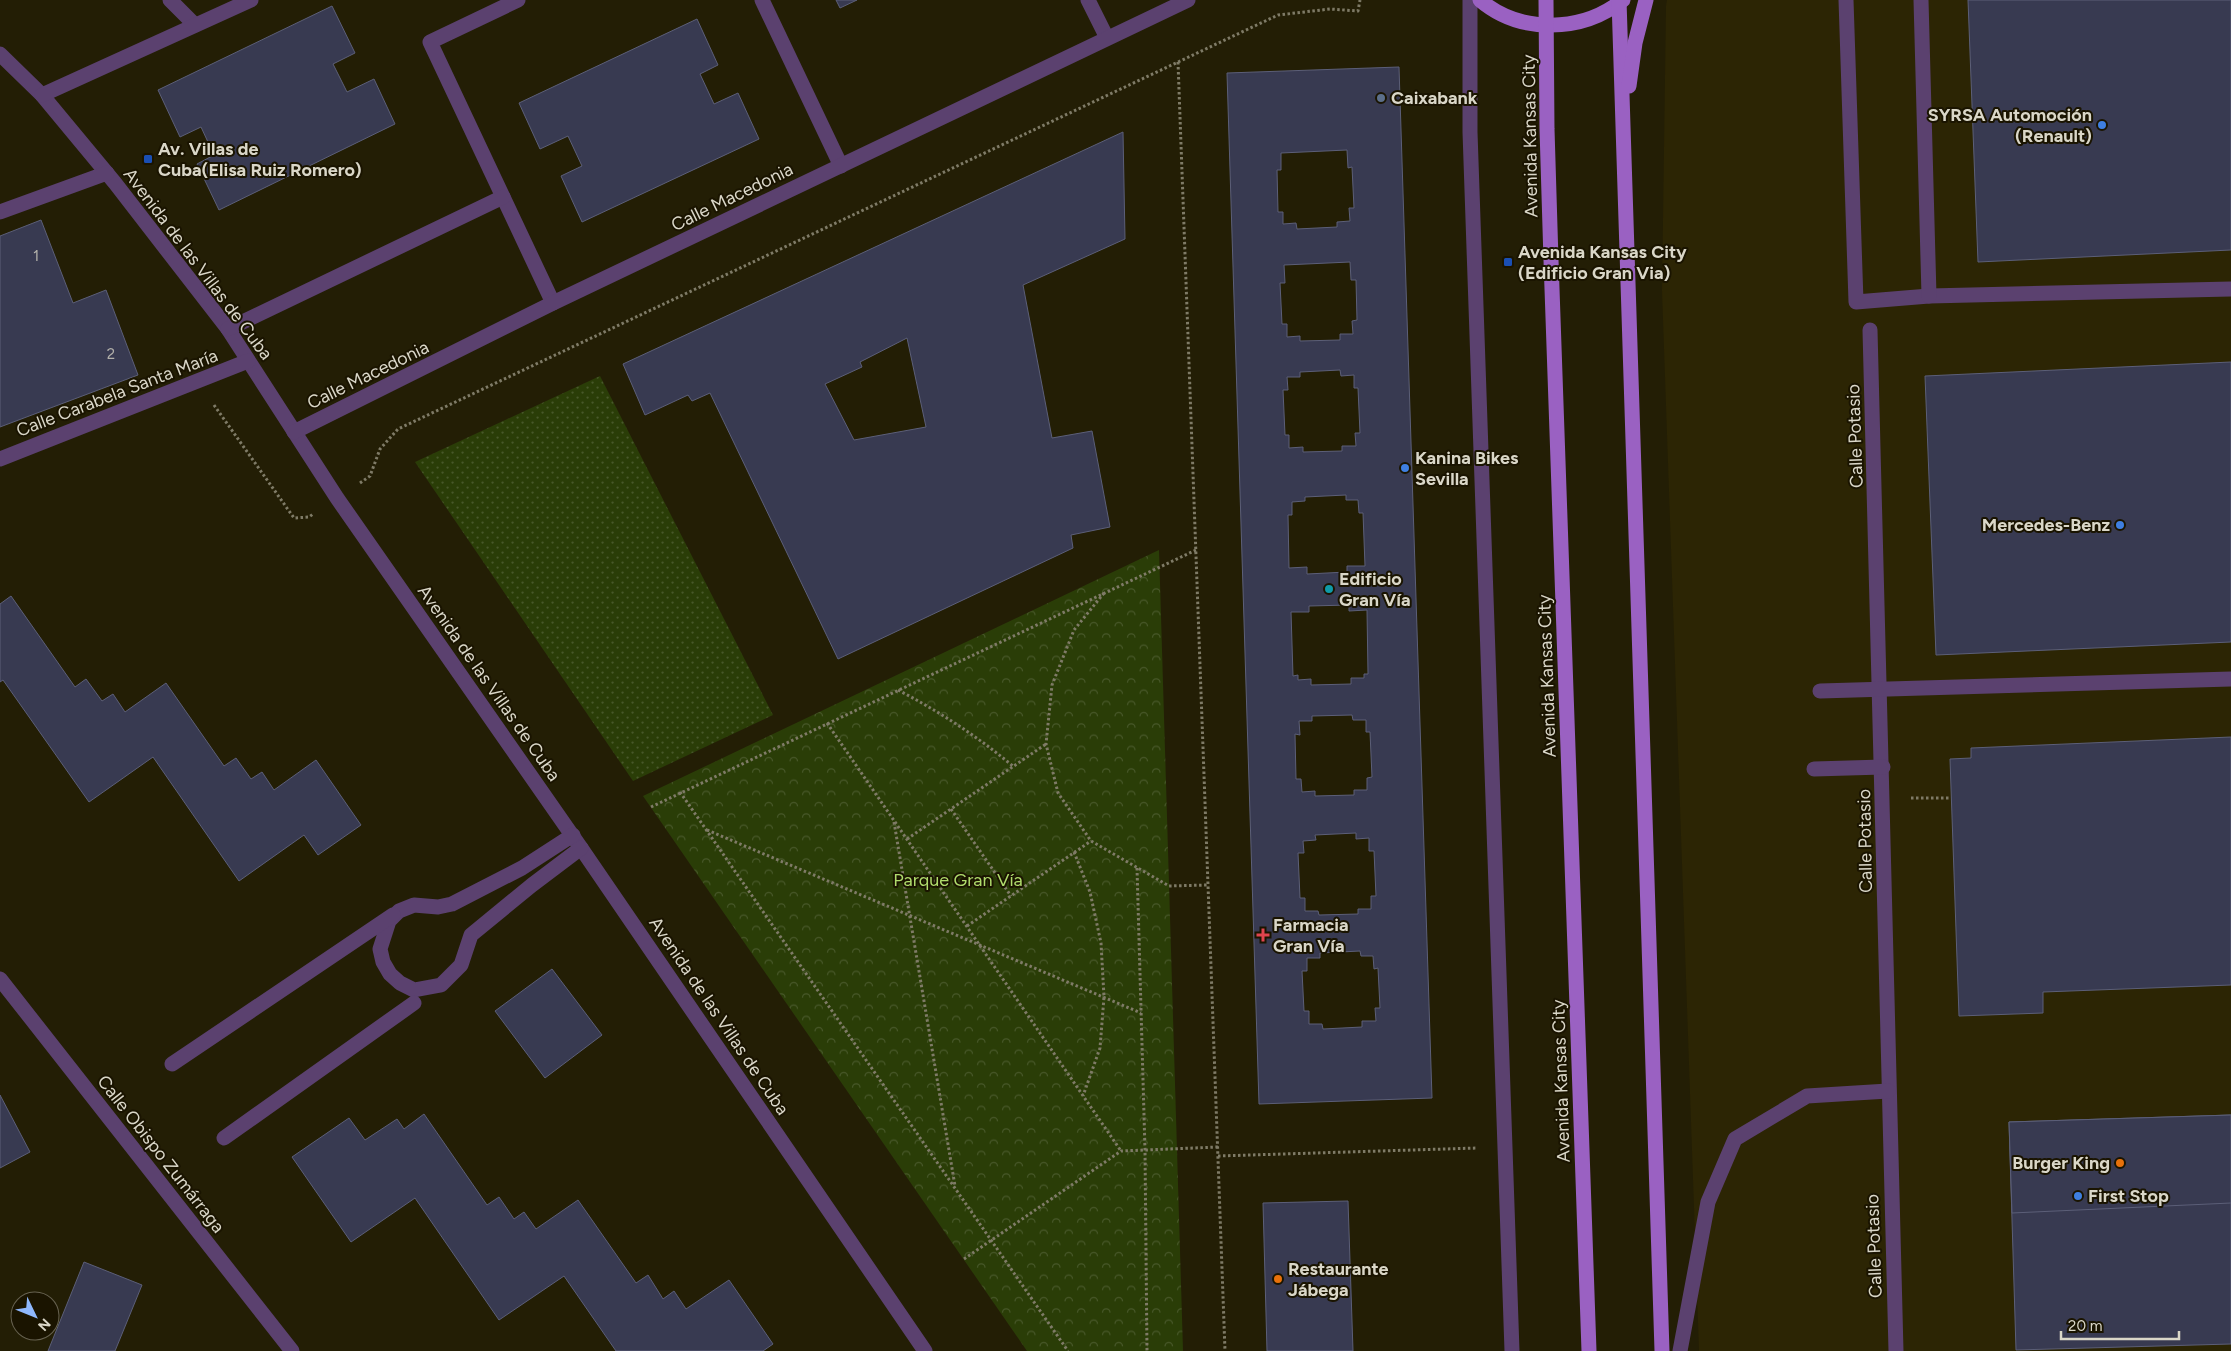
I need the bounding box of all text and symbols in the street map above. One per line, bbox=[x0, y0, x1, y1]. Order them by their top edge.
street label: Avenida Kansas City bbox=[1518, 54, 1542, 218]
place label: Caixabank bbox=[1391, 87, 1478, 109]
marker: Caixabank bbox=[1375, 92, 1387, 104]
place label: SYRSA Automoción (Renault) bbox=[1928, 104, 2092, 147]
marker: SYRSA Automoción (Renault) bbox=[2096, 119, 2108, 131]
place label: Av. Villas de Cuba(Elisa Ruiz Romero) bbox=[158, 138, 362, 181]
marker: Av. Villas de Cuba(Elisa Ruiz Romero) bbox=[142, 153, 154, 165]
street label: Calle Macedonia bbox=[668, 158, 796, 236]
street label: Avenida de las Villas de Cuba bbox=[119, 164, 277, 364]
place label: Avenida Kansas City (Edificio Gran Via) bbox=[1518, 241, 1687, 284]
house number: 1 bbox=[33, 247, 39, 265]
marker: Avenida Kansas City (Edificio Gran Via) bbox=[1502, 256, 1514, 268]
street label: Calle Macedonia bbox=[304, 336, 432, 414]
street label: Calle Carabela Santa María bbox=[13, 344, 221, 442]
house number: 2 bbox=[107, 345, 115, 363]
street label: Calle Potasio bbox=[1842, 384, 1868, 488]
place label: Kanina Bikes Sevilla bbox=[1415, 447, 1519, 490]
marker: Kanina Bikes Sevilla bbox=[1399, 462, 1411, 474]
place label: Mercedes-Benz bbox=[1982, 514, 2110, 536]
marker: Mercedes-Benz bbox=[2114, 519, 2126, 531]
place label: Edificio Gran Vía bbox=[1339, 568, 1411, 611]
street label: Avenida de las Villas de Cuba bbox=[413, 581, 565, 785]
marker: Edificio Gran Vía bbox=[1323, 583, 1335, 595]
street label: Avenida Kansas City bbox=[1533, 594, 1561, 758]
street label: Calle Potasio bbox=[1853, 789, 1877, 893]
park label: Parque Gran Vía bbox=[893, 869, 1023, 891]
street label: Avenida de las Villas de Cuba bbox=[644, 913, 794, 1119]
place label: Farmacia Gran Vía bbox=[1273, 914, 1349, 957]
marker: Farmacia Gran Vía bbox=[1257, 929, 1269, 941]
street label: Avenida Kansas City bbox=[1547, 999, 1575, 1163]
street label: Calle Obispo Zumárraga bbox=[93, 1071, 229, 1237]
place label: Burger King bbox=[2012, 1152, 2110, 1174]
marker: Burger King bbox=[2114, 1157, 2126, 1169]
place label: First Stop bbox=[2088, 1185, 2169, 1207]
marker: First Stop bbox=[2072, 1190, 2084, 1202]
street label: Calle Potasio bbox=[1861, 1194, 1887, 1298]
place label: Restaurante Jábega bbox=[1288, 1258, 1389, 1301]
marker: Restaurante Jábega bbox=[1272, 1273, 1284, 1285]
north arrow bbox=[10, 1291, 60, 1341]
scale bar bbox=[2061, 1308, 2178, 1340]
text: N bbox=[34, 1315, 54, 1334]
text: 20 m bbox=[2068, 1317, 2102, 1335]

